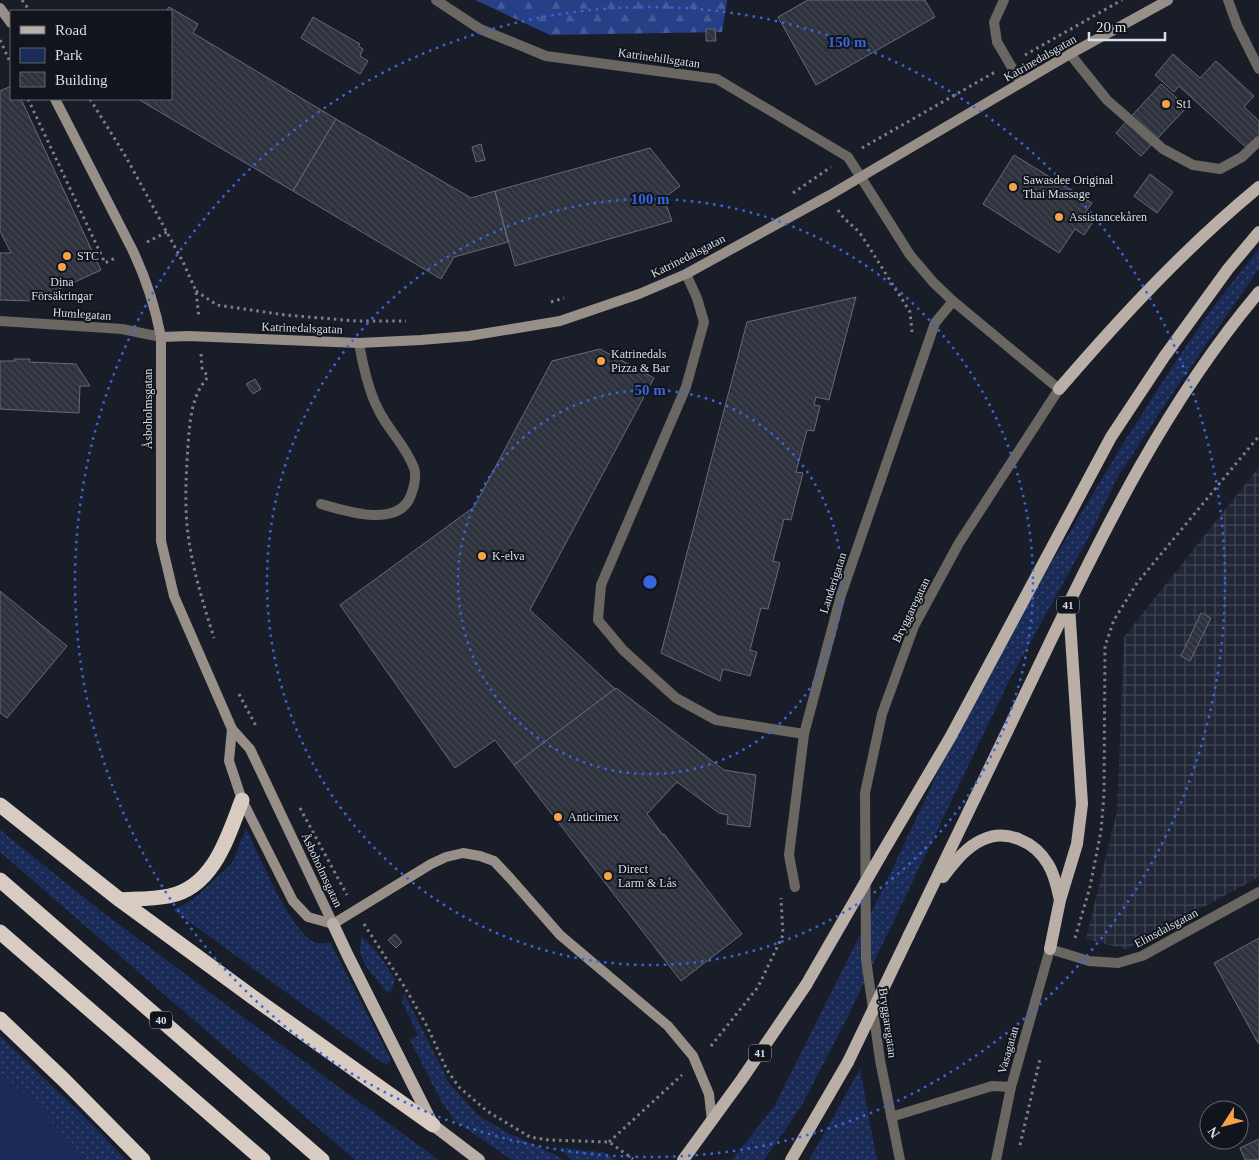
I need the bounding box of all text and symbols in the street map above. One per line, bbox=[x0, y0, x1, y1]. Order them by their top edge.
legend bbox=[10, 10, 172, 100]
scale bar bbox=[1089, 10, 1165, 42]
text: 20 m bbox=[1096, 19, 1127, 35]
text: Road bbox=[55, 22, 87, 38]
street label: Katrinedalsgatan bbox=[1001, 32, 1079, 84]
text: 150 m bbox=[828, 34, 867, 50]
street label: Katrinehillsgatan bbox=[617, 45, 701, 71]
text: Park bbox=[55, 47, 83, 63]
text: Building bbox=[55, 72, 108, 88]
place label: St1 bbox=[1176, 97, 1192, 111]
marker: St1 bbox=[1160, 98, 1172, 110]
place label: Sawasdee Original Thai Massage bbox=[1023, 173, 1114, 201]
marker: Sawasdee Original Thai Massage bbox=[1007, 181, 1019, 193]
text: 100 m bbox=[631, 191, 670, 207]
place label: Assistancekåren bbox=[1069, 210, 1147, 224]
marker: Assistancekåren bbox=[1053, 211, 1065, 223]
street label: Katrinedalsgatan bbox=[649, 231, 727, 281]
place label: STC bbox=[77, 249, 99, 263]
marker: STC bbox=[61, 250, 73, 262]
marker: Dina Försäkringar bbox=[56, 261, 68, 273]
place label: Dina Försäkringar bbox=[31, 275, 93, 303]
street label: Humlegatan bbox=[52, 305, 112, 323]
street label: Katrinedalsgatan bbox=[261, 320, 343, 336]
place label: Katrinedals Pizza & Bar bbox=[611, 347, 670, 375]
marker: Katrinedals Pizza & Bar bbox=[595, 355, 607, 367]
street label: Åsboholmsgatan bbox=[141, 369, 155, 449]
text: 50 m bbox=[634, 382, 666, 398]
place label: K-elva bbox=[492, 549, 525, 563]
marker: K-elva bbox=[476, 550, 488, 562]
street label: Landerigatan bbox=[817, 551, 849, 615]
centre of rings bbox=[641, 573, 659, 591]
street label: Bryggaregatan bbox=[889, 575, 933, 645]
road number: 41 bbox=[1057, 596, 1079, 614]
place label: Anticimex bbox=[568, 810, 619, 824]
marker: Anticimex bbox=[552, 811, 564, 823]
street label: Åsboholmsgatan bbox=[299, 830, 345, 910]
place label: Direct Larm & Lås bbox=[618, 862, 677, 890]
marker: Direct Larm & Lås bbox=[602, 870, 614, 882]
street label: Elinsdalsgatan bbox=[1132, 905, 1200, 951]
street label: Bryggaregatan bbox=[876, 987, 900, 1059]
road number: 40 bbox=[150, 1012, 172, 1028]
street label: Vasagatan bbox=[995, 1025, 1021, 1075]
road number: 41 bbox=[749, 1044, 771, 1062]
north arrow bbox=[1199, 1100, 1249, 1150]
text: N bbox=[1205, 1124, 1223, 1141]

